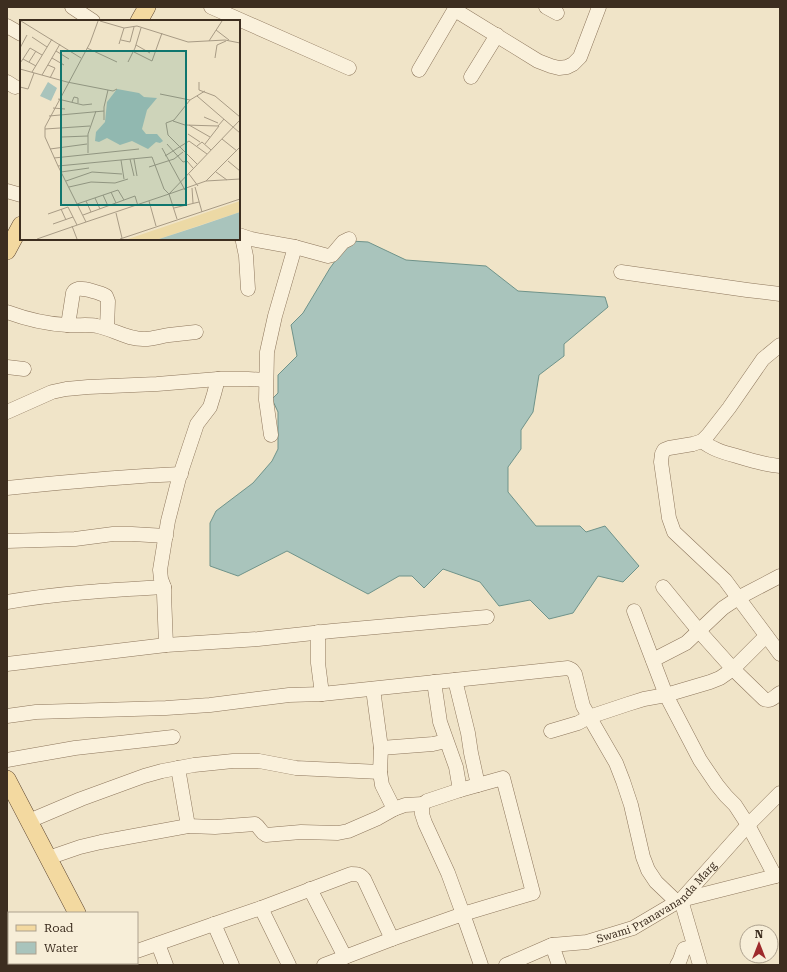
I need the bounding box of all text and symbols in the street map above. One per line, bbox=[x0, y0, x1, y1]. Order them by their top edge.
inset map bbox=[20, 20, 240, 240]
street label: Swami Pranavananda Marg bbox=[595, 858, 720, 946]
legend bbox=[8, 912, 138, 964]
text: Road bbox=[44, 921, 74, 935]
north arrow bbox=[739, 924, 779, 964]
text: N bbox=[755, 928, 764, 941]
text: Water bbox=[44, 941, 78, 955]

